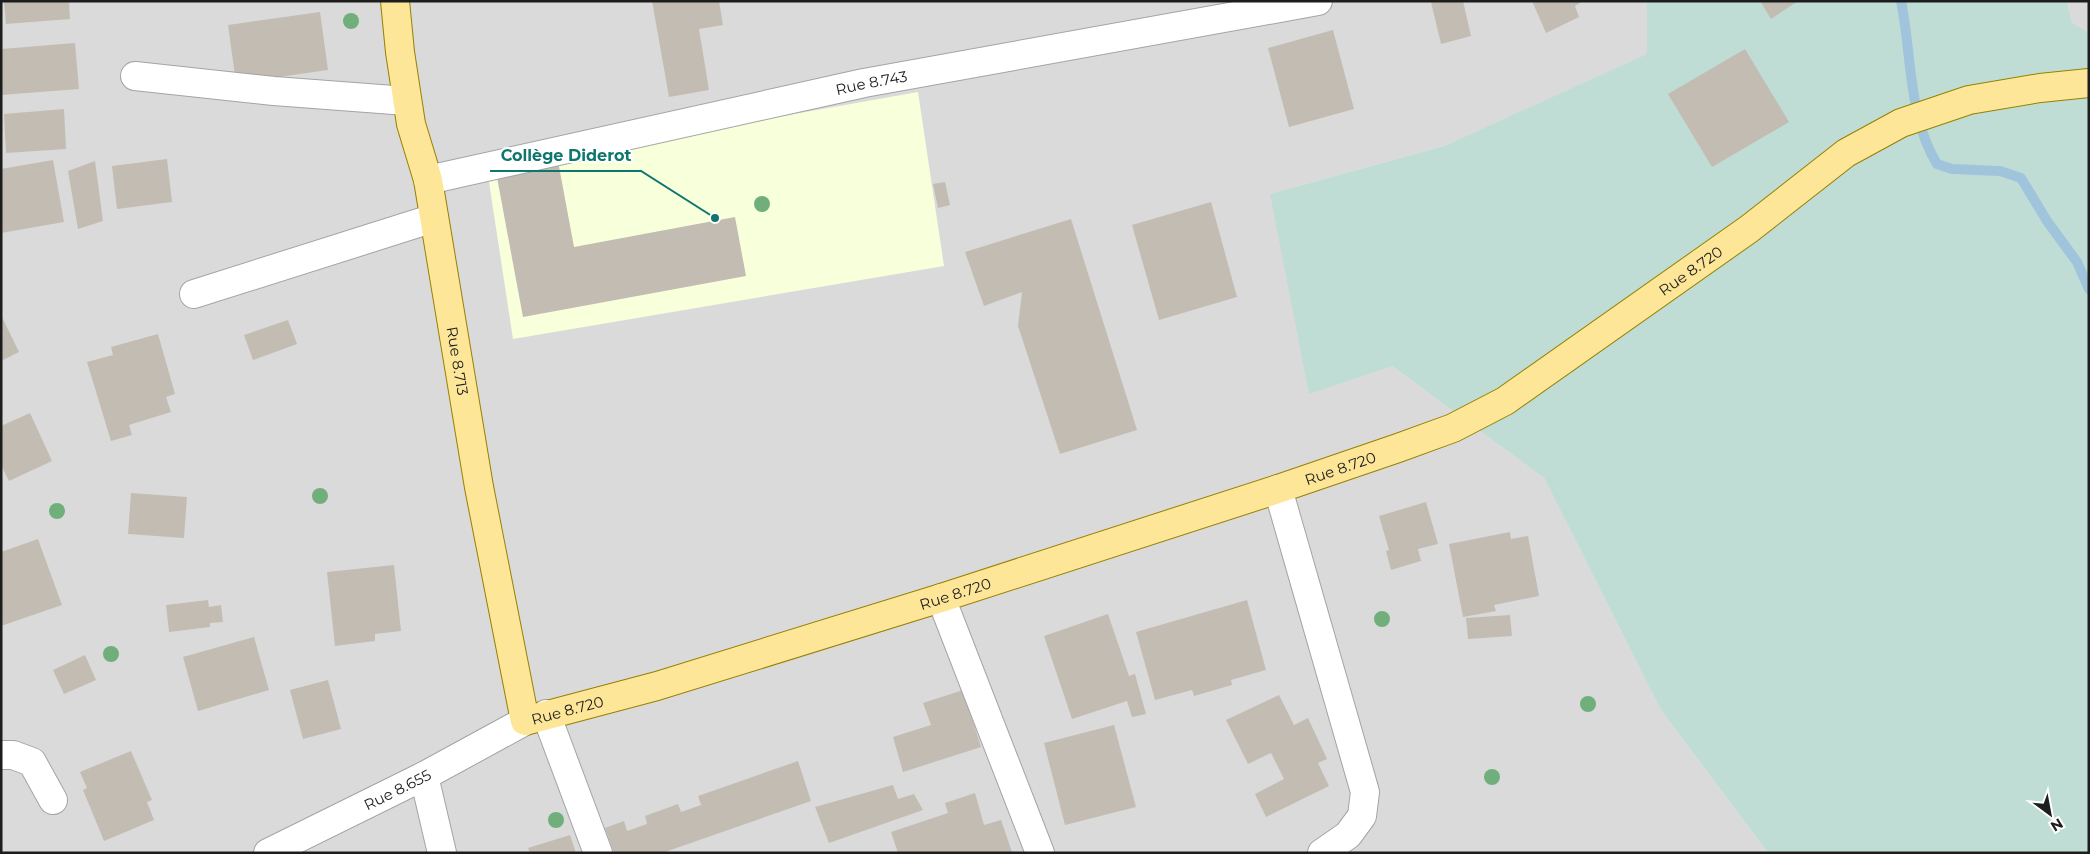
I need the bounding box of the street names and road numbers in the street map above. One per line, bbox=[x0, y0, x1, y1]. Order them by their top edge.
street label: Rue 8.743 bbox=[834, 66, 909, 99]
street label: Rue 8.720 bbox=[1655, 241, 1726, 299]
street label: Rue 8.713 bbox=[443, 325, 473, 397]
street label: Rue 8.720 bbox=[1302, 447, 1378, 489]
street label: Rue 8.720 bbox=[917, 573, 993, 614]
street label: Rue 8.720 bbox=[529, 691, 605, 728]
street label: Rue 8.655 bbox=[360, 765, 434, 814]

